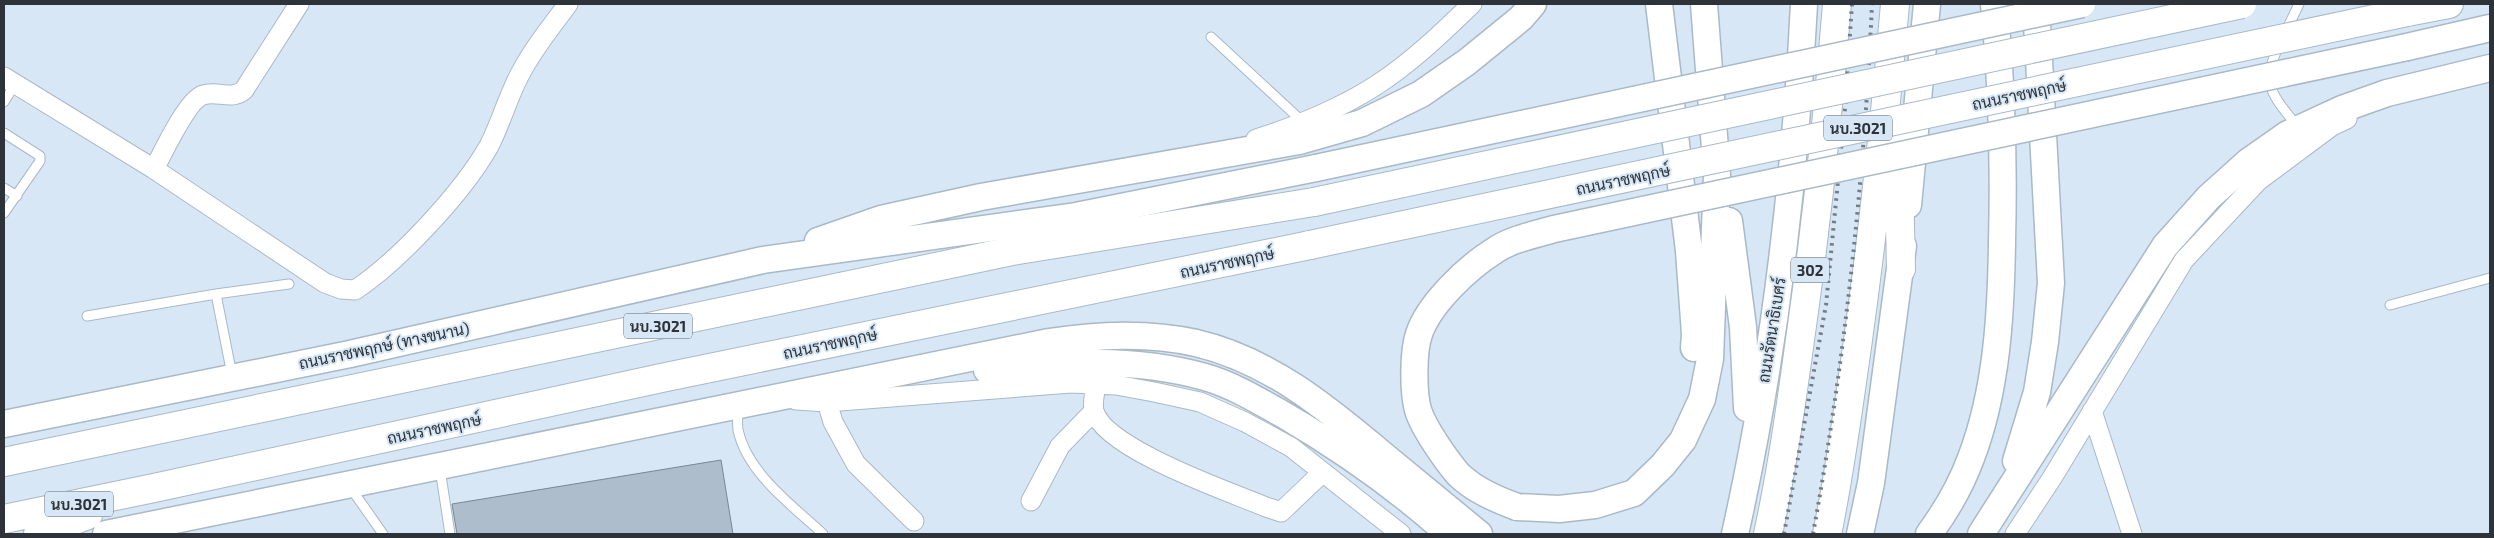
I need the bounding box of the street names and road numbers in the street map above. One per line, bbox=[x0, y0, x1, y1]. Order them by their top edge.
street label: ถนนราชพฤกษ์ bbox=[1970, 73, 2068, 114]
road number: นบ.3021 bbox=[1824, 116, 1892, 140]
street label: ถนนราชพฤกษ์ bbox=[1574, 158, 1672, 199]
street label: ถนนราชพฤกษ์ bbox=[1178, 241, 1276, 282]
road number: 302 bbox=[1791, 258, 1829, 282]
street label: ถนนรัตนาธิเบศร์ bbox=[1751, 275, 1789, 384]
road number: นบ.3021 bbox=[624, 314, 692, 338]
street label: ถนนราชพฤกษ์ (ทางขนาน) bbox=[297, 316, 471, 373]
street label: ถนนราชพฤกษ์ bbox=[781, 322, 879, 363]
street label: ถนนราชพฤกษ์ bbox=[385, 407, 483, 448]
road number: นบ.3021 bbox=[45, 492, 113, 516]

